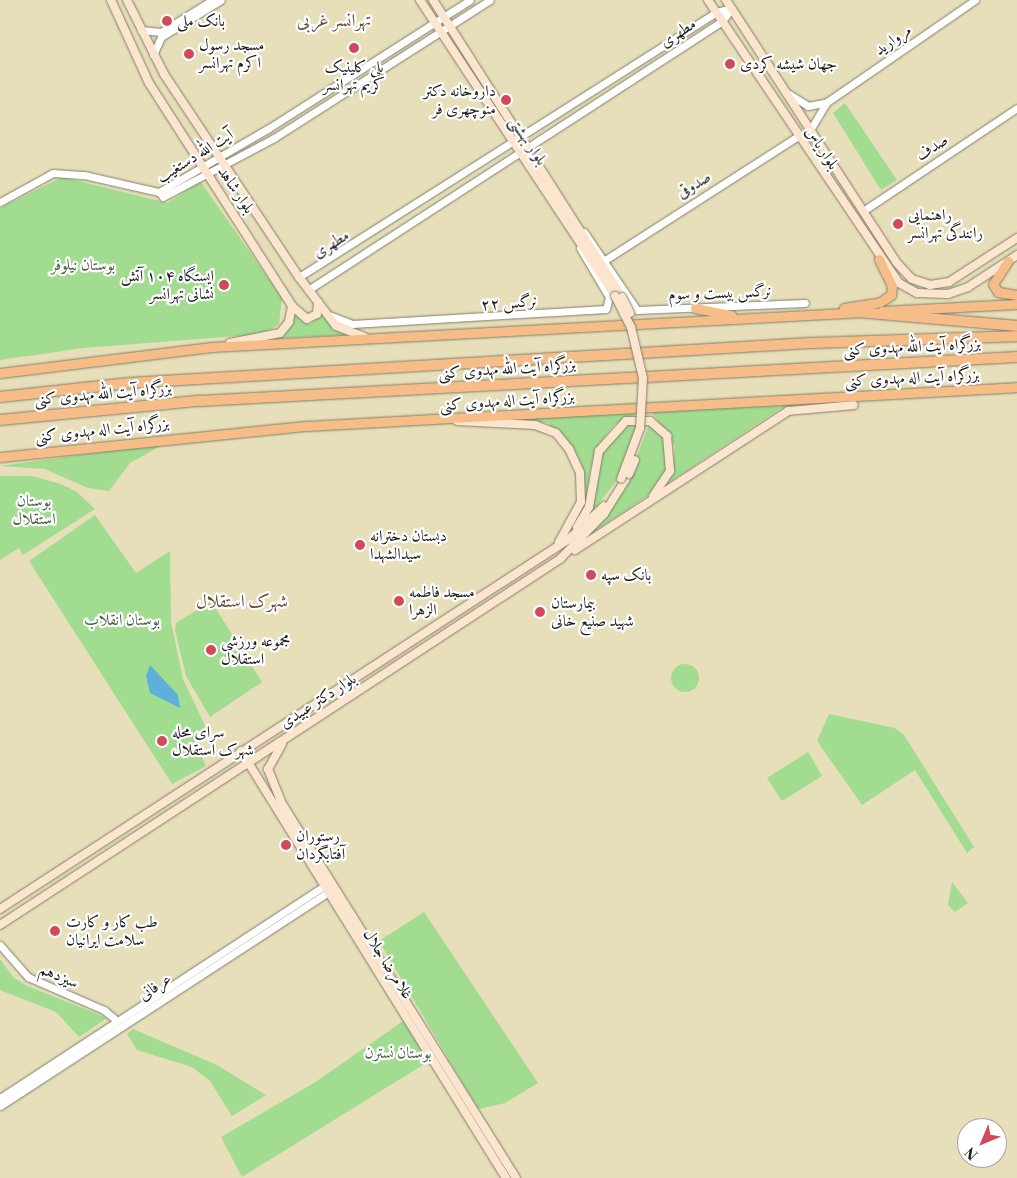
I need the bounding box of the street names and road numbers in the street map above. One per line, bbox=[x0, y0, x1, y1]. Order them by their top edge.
street label: مطهری bbox=[656, 14, 700, 52]
street label: مروارید bbox=[871, 20, 915, 60]
street label: بلوار بهشتی bbox=[505, 113, 551, 169]
street label: بلوار یاس bbox=[801, 123, 843, 173]
street label: آیت الله دستغیب bbox=[153, 125, 237, 187]
street label: صدف bbox=[912, 130, 952, 166]
street label: بلوار شاهد bbox=[213, 163, 259, 217]
street label: صدوقی bbox=[673, 167, 715, 203]
street label: مطهری bbox=[309, 226, 353, 262]
street label: نرگس بیست و سوم bbox=[668, 282, 772, 304]
street label: نرگس ۲۲ bbox=[480, 291, 538, 315]
street label: بزرگراه آیت الله مهدوی کنی bbox=[843, 334, 981, 360]
street label: بزرگراه آیت الله مهدوی کنی bbox=[438, 355, 576, 383]
street label: بزرگراه آیت اله مهدوی کنی bbox=[844, 365, 980, 391]
street label: بزرگراه آیت الله مهدوی کنی bbox=[33, 378, 173, 410]
street label: بزرگراه آیت اله مهدوی کنی bbox=[439, 387, 575, 415]
street label: بزرگراه آیت اله مهدوی کنی bbox=[34, 413, 170, 447]
street label: بلوار دکتر عبیدی bbox=[276, 669, 360, 733]
street label: غلامرضا جلال bbox=[359, 925, 417, 1003]
street label: سیزدهم bbox=[37, 959, 81, 993]
street label: عرفانی bbox=[135, 969, 175, 1005]

